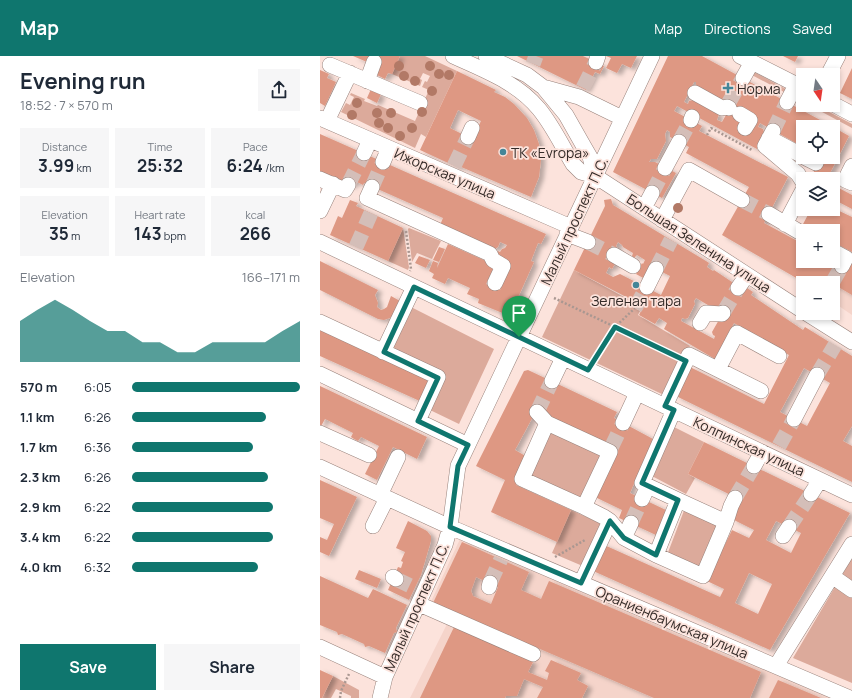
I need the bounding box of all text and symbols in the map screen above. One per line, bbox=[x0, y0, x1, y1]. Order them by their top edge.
text: Map bbox=[20, 15, 59, 41]
text: Map bbox=[654, 19, 682, 38]
text: Directions bbox=[704, 19, 771, 38]
text: Saved bbox=[793, 19, 832, 38]
text: Evening run bbox=[20, 66, 145, 96]
north arrow bbox=[796, 68, 840, 112]
map controls bbox=[796, 68, 840, 320]
button: share bbox=[258, 69, 300, 111]
place label: Норма bbox=[737, 79, 781, 98]
marker: Норма bbox=[722, 82, 734, 94]
text: 18:52 · 7 × 570 m bbox=[20, 96, 113, 114]
button: locate bbox=[796, 120, 840, 164]
text: Distance bbox=[42, 139, 87, 154]
text: Time bbox=[148, 139, 172, 154]
text: Pace bbox=[243, 139, 268, 154]
street label: Ижорская улица bbox=[391, 143, 499, 203]
place label: ТК «Evropa» bbox=[511, 143, 590, 162]
marker: ТК «Evropa» bbox=[498, 147, 508, 157]
text: 3.99 bbox=[38, 154, 74, 177]
text: 25:32 bbox=[137, 154, 183, 177]
text: 6:24 bbox=[226, 154, 263, 177]
street label: Малый проспект П.С. bbox=[536, 154, 612, 288]
text: km bbox=[74, 160, 91, 175]
text: /km bbox=[263, 160, 284, 175]
button: layers bbox=[796, 172, 840, 216]
street label: Большая Зеленина улица bbox=[623, 189, 775, 297]
text: Elevation bbox=[41, 207, 88, 222]
text: Heart rate bbox=[134, 207, 186, 222]
text: kcal bbox=[245, 207, 265, 222]
text: 35 bbox=[49, 222, 69, 245]
text: 143 bbox=[134, 222, 162, 245]
text: 266 bbox=[240, 222, 271, 245]
button: + bbox=[796, 224, 840, 268]
text: m bbox=[69, 228, 80, 243]
text: bpm bbox=[162, 228, 186, 243]
text: Elevation bbox=[20, 268, 75, 286]
text: 166–171 m bbox=[242, 268, 300, 286]
button: − bbox=[796, 276, 840, 320]
marker: Зеленая тара bbox=[631, 280, 641, 290]
place label: Зеленая тара bbox=[591, 291, 681, 310]
pin bbox=[502, 296, 536, 337]
icon: arrive bbox=[508, 302, 530, 324]
text: 570 m bbox=[20, 378, 57, 396]
text: 6:05 bbox=[84, 378, 111, 396]
text: 1.1 km bbox=[20, 408, 55, 426]
text: 6:26 bbox=[84, 408, 111, 426]
street label: Колпинская улица bbox=[690, 412, 808, 480]
text: 1.7 km bbox=[20, 438, 57, 456]
text: 6:36 bbox=[84, 438, 111, 456]
text: 2.3 km bbox=[20, 468, 61, 486]
text: 6:26 bbox=[84, 468, 111, 486]
text: 2.9 km bbox=[20, 498, 61, 516]
text: 6:22 bbox=[84, 498, 111, 516]
text: 3.4 km bbox=[20, 528, 61, 546]
text: 6:22 bbox=[84, 528, 111, 546]
street label: Малый проспект П.С. bbox=[379, 540, 453, 674]
text: 4.0 km bbox=[20, 558, 61, 576]
text: 6:32 bbox=[84, 558, 111, 576]
street label: Ораниенбаумская улица bbox=[593, 581, 751, 663]
button: Save bbox=[20, 644, 156, 690]
button: Share bbox=[164, 644, 300, 690]

